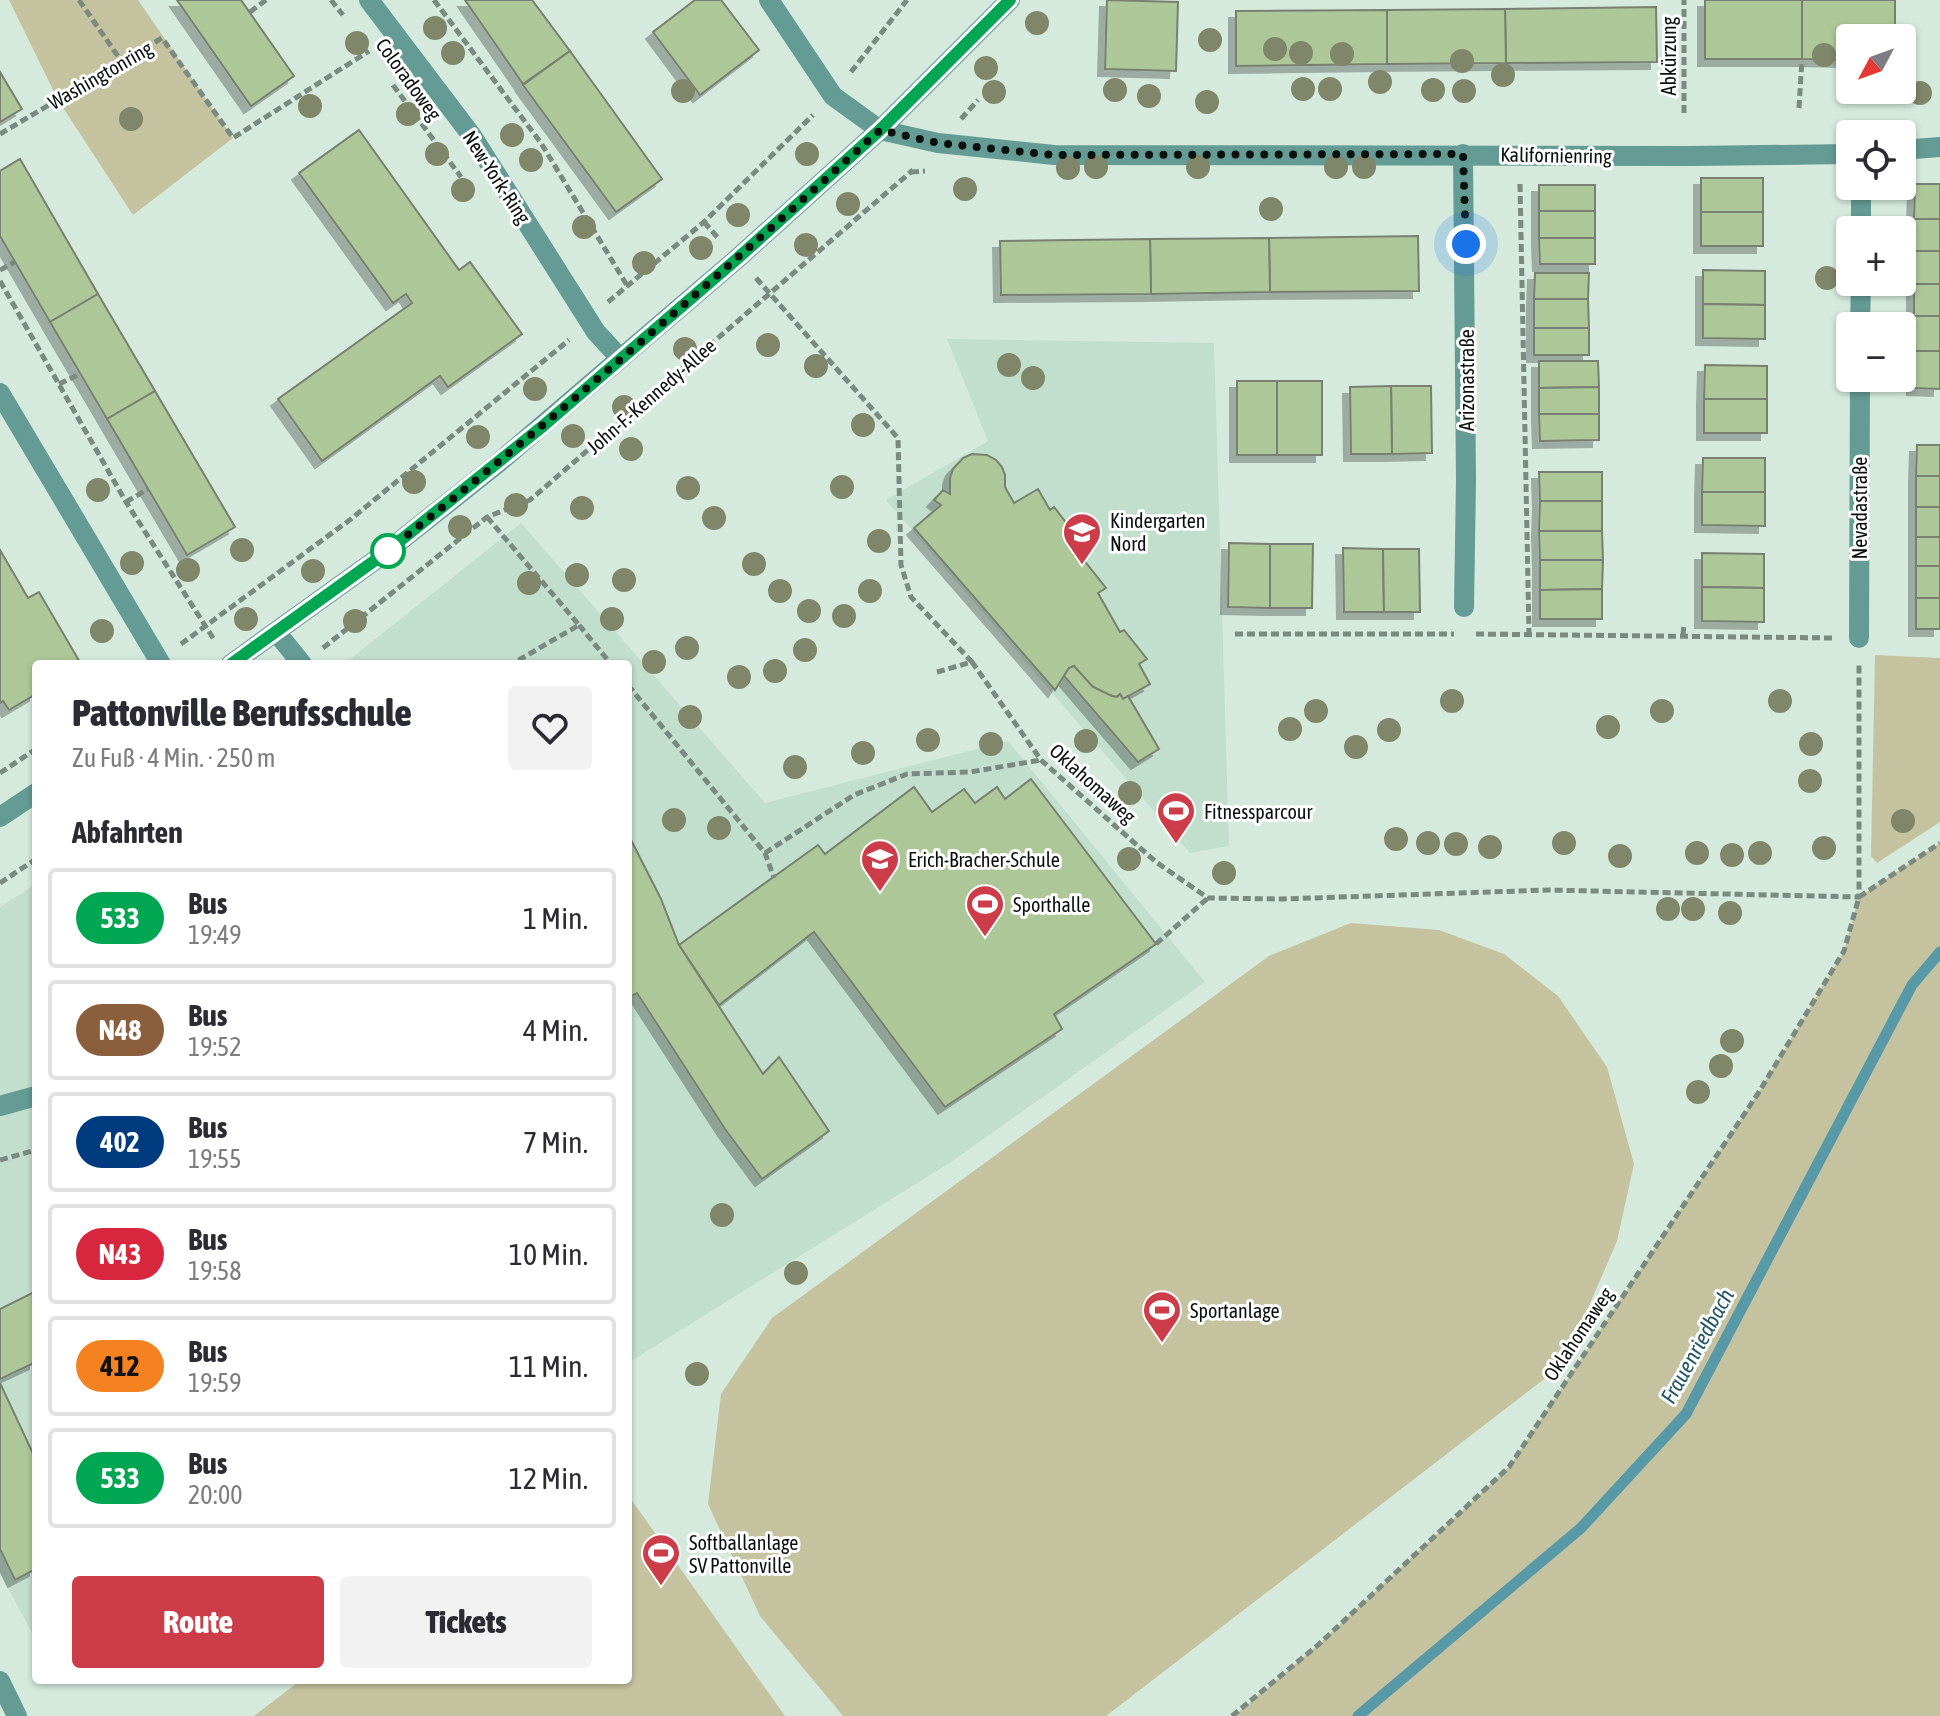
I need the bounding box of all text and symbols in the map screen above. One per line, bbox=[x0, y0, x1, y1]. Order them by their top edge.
street label: Abkürzung bbox=[1657, 16, 1680, 95]
north arrow bbox=[1836, 24, 1916, 104]
map controls bbox=[1836, 24, 1916, 392]
street label: Coloradoweg bbox=[372, 33, 447, 125]
street label: Washingtonring bbox=[44, 36, 156, 114]
button: locate bbox=[1836, 120, 1916, 200]
street label: New-York-Ring bbox=[458, 126, 536, 228]
street label: Kalifornienring bbox=[1500, 143, 1612, 167]
button: + bbox=[1836, 216, 1916, 296]
your location bbox=[1446, 224, 1486, 264]
button: − bbox=[1836, 312, 1916, 392]
street label: Arizonastraße bbox=[1455, 329, 1478, 431]
street label: John-F.-Kennedy-Allee bbox=[582, 334, 720, 458]
street label: Nevadastraße bbox=[1848, 457, 1871, 559]
place label: Kindergarten Nord bbox=[1110, 509, 1206, 555]
school or university icon: Kindergarten Nord bbox=[1061, 511, 1103, 566]
unlabelled marker bbox=[371, 534, 405, 568]
button: heart bbox=[508, 686, 592, 770]
text: Pattonville Berufsschule bbox=[72, 691, 412, 734]
street label: Oklahomaweg bbox=[1045, 739, 1141, 828]
text: Zu Fuß · 4 Min. · 250 m bbox=[72, 743, 276, 773]
sports icon: Fitnessparcour bbox=[1155, 790, 1197, 845]
place label: Fitnessparcour bbox=[1204, 800, 1313, 823]
text: Abfahrten bbox=[72, 815, 183, 849]
school or university icon: Erich-Bracher-Schule bbox=[859, 838, 901, 893]
place label: Erich-Bracher-Schule bbox=[908, 848, 1060, 871]
sports icon: Sporthalle bbox=[964, 883, 1006, 938]
text: Bus bbox=[188, 886, 227, 920]
place label: Sporthalle bbox=[1013, 893, 1090, 916]
text: 1 Min. bbox=[523, 901, 588, 935]
text: 533 bbox=[100, 902, 140, 934]
text: 19:49 bbox=[188, 920, 242, 950]
text: Bus bbox=[188, 998, 227, 1032]
text: 4 Min. bbox=[523, 1013, 588, 1047]
text: N48 bbox=[99, 1014, 141, 1046]
text: 19:52 bbox=[188, 1032, 242, 1062]
text: Bus bbox=[188, 1110, 227, 1144]
text: 7 Min. bbox=[523, 1125, 588, 1159]
text: 402 bbox=[100, 1126, 140, 1158]
text: 19:55 bbox=[188, 1144, 242, 1174]
text: Bus bbox=[188, 1222, 227, 1256]
text: 10 Min. bbox=[509, 1237, 588, 1271]
text: N43 bbox=[99, 1238, 141, 1270]
text: 19:58 bbox=[188, 1256, 242, 1286]
street label: Oklahomaweg bbox=[1538, 1283, 1618, 1385]
water label: Frauenriedbach bbox=[1655, 1284, 1739, 1408]
sports icon: Sportanlage bbox=[1141, 1289, 1183, 1344]
place label: Sportanlage bbox=[1190, 1299, 1280, 1322]
text: Bus bbox=[188, 1334, 227, 1368]
text: 11 Min. bbox=[509, 1349, 588, 1383]
text: 412 bbox=[100, 1350, 140, 1382]
text: 19:59 bbox=[188, 1368, 242, 1398]
text: Bus bbox=[188, 1446, 227, 1480]
text: 12 Min. bbox=[509, 1461, 588, 1495]
text: 533 bbox=[100, 1462, 140, 1494]
text: 20:00 bbox=[188, 1480, 243, 1510]
place label: Softballanlage SV Pattonville bbox=[689, 1531, 798, 1577]
sports icon: Softballanlage SV Pattonville bbox=[640, 1532, 682, 1587]
button: Route bbox=[72, 1576, 324, 1668]
button: Tickets bbox=[340, 1576, 592, 1668]

